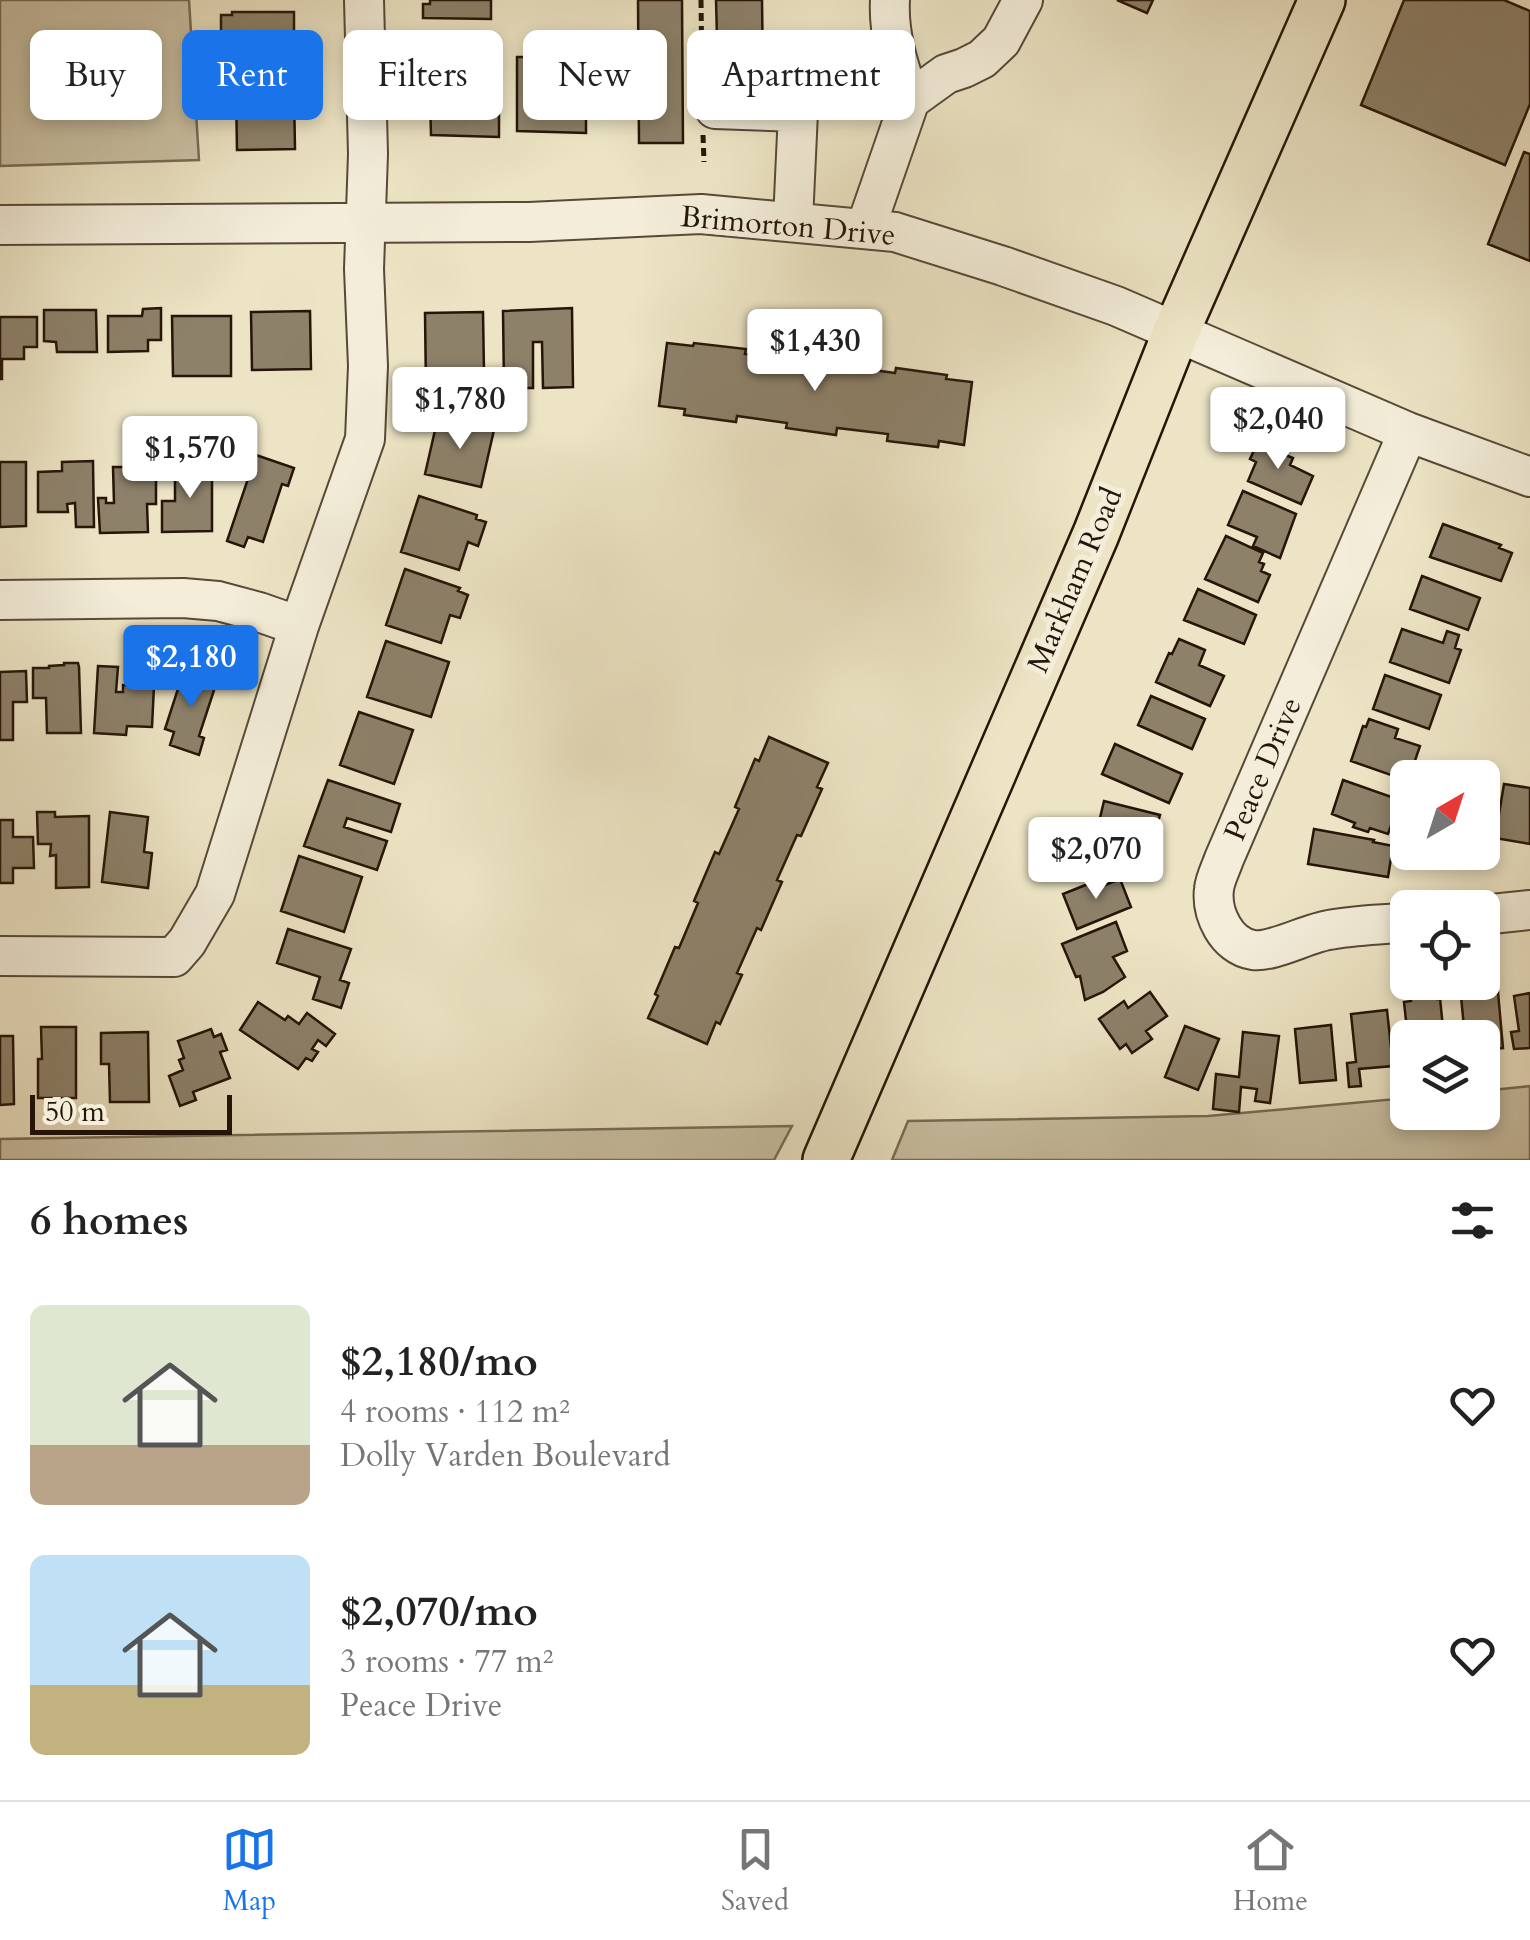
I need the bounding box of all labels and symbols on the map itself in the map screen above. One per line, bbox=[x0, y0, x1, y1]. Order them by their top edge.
street label: Brimorton Drive bbox=[679, 196, 897, 256]
pin: $1,430 bbox=[734, 309, 896, 394]
pin: $1,780 bbox=[379, 367, 541, 452]
pin: $2,040 bbox=[1197, 387, 1359, 472]
pin: $1,570 bbox=[109, 416, 271, 501]
street label: Markham Road bbox=[1018, 481, 1132, 679]
pin: $2,180 bbox=[110, 625, 272, 710]
street label: Peace Drive bbox=[1214, 691, 1312, 847]
north arrow bbox=[1390, 760, 1500, 870]
pin: $2,070 bbox=[1015, 817, 1177, 902]
scale bar bbox=[30, 1090, 232, 1134]

